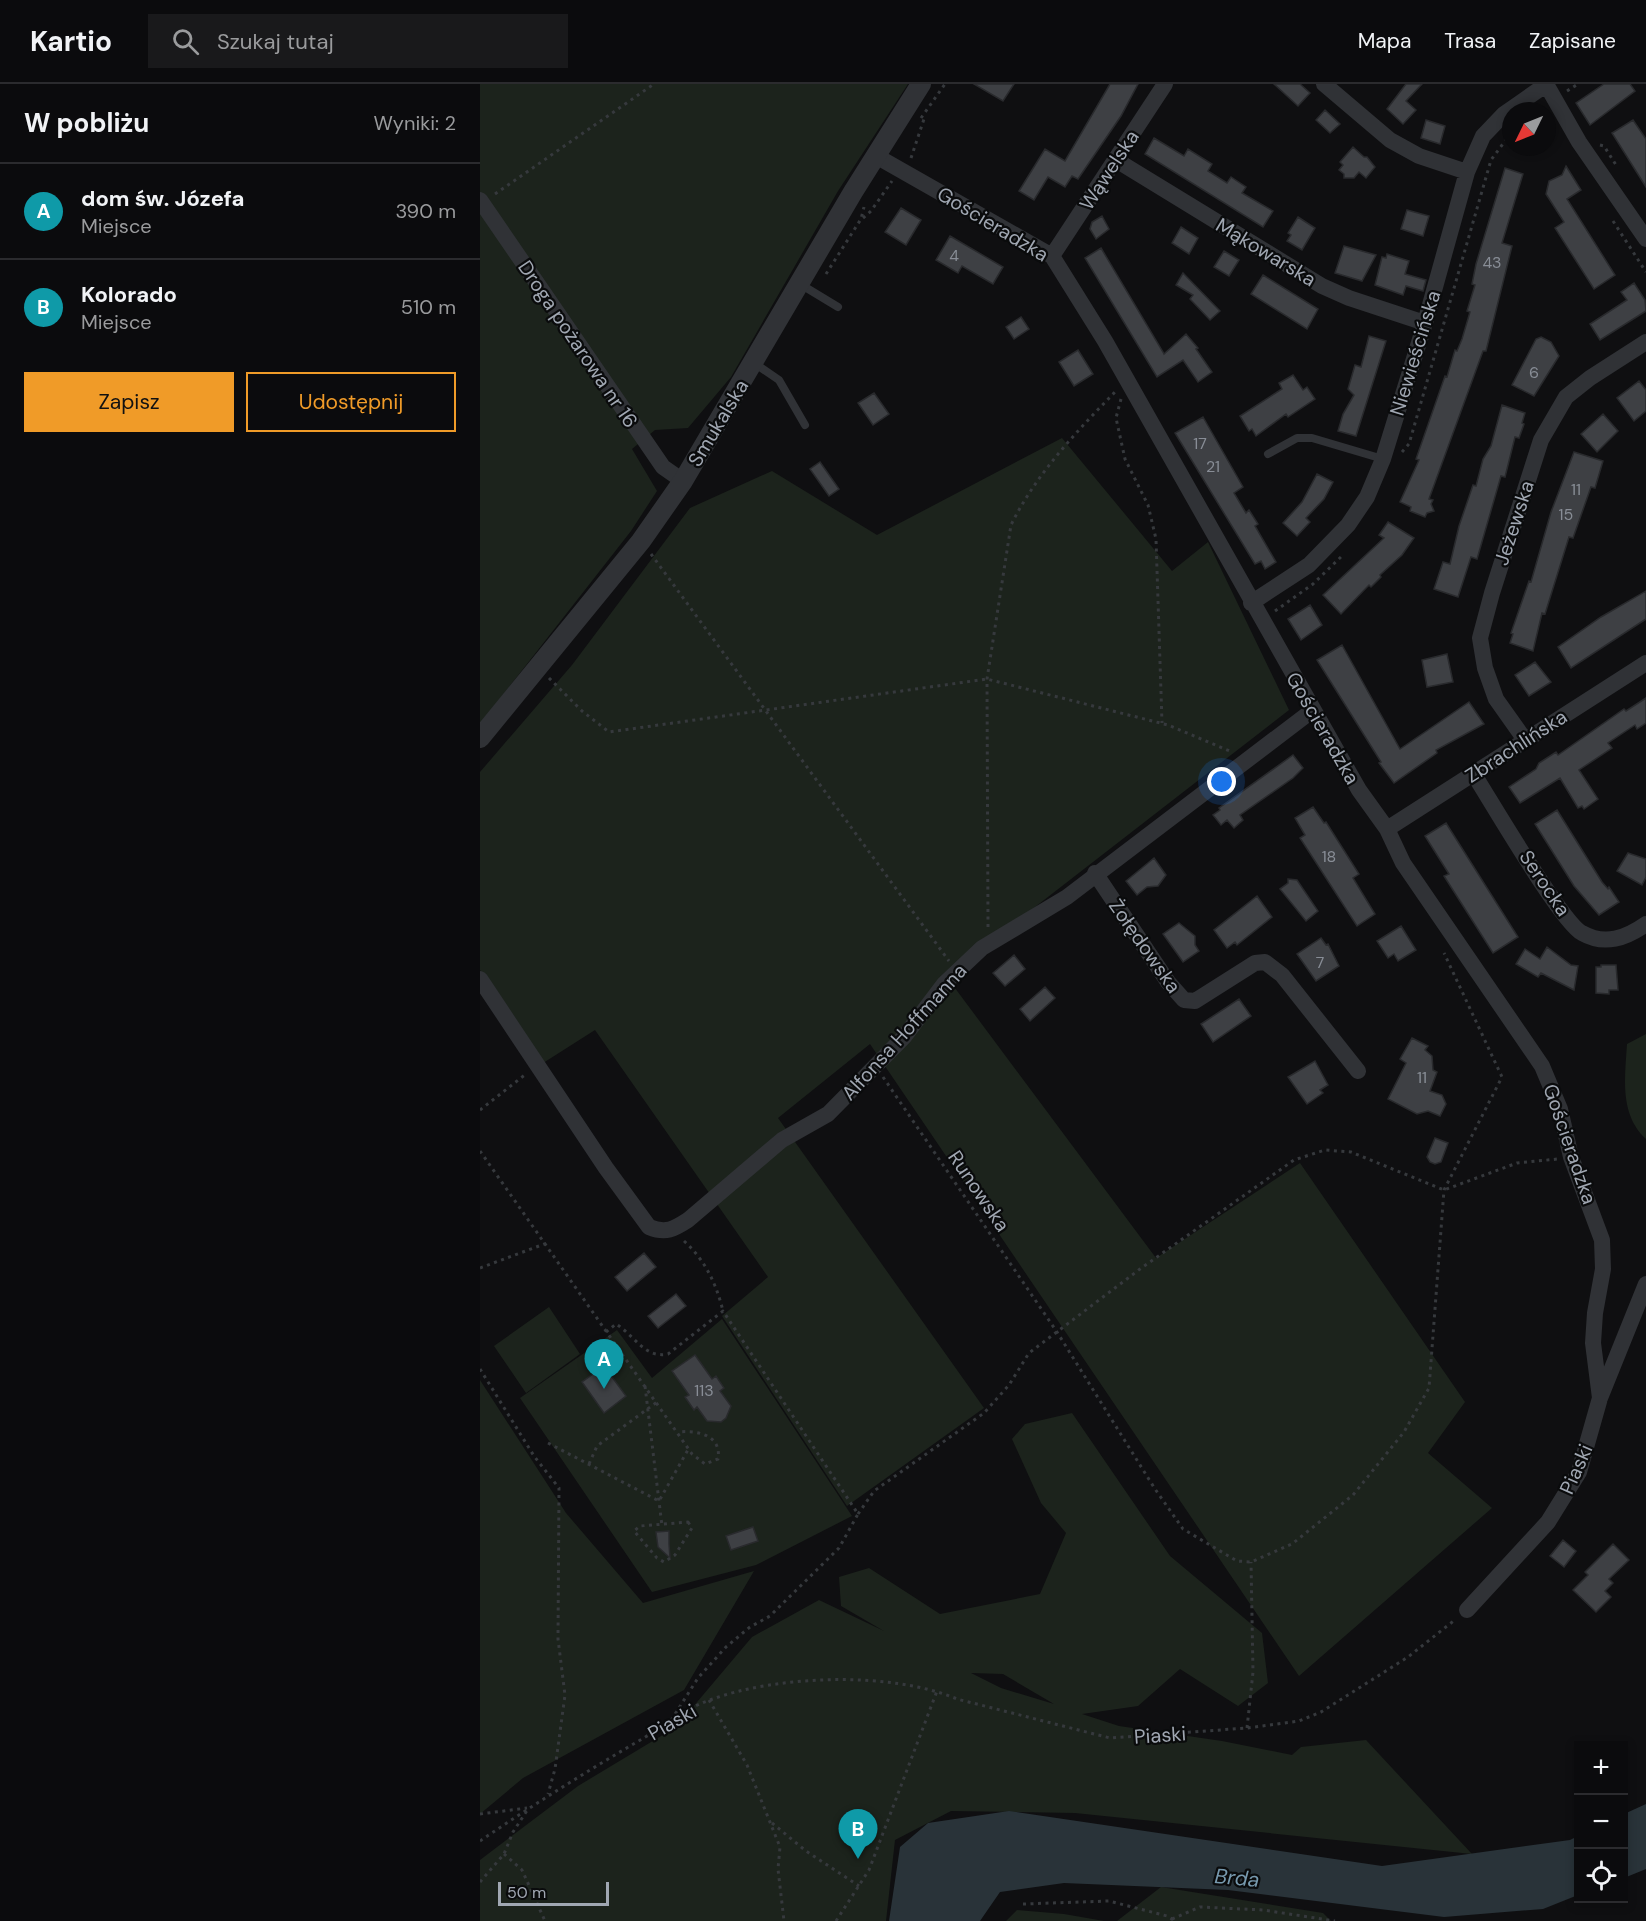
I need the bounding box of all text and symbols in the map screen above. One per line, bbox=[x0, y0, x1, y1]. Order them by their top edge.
search box bbox=[148, 14, 568, 68]
text: Kartio bbox=[30, 23, 112, 60]
icon: search bbox=[169, 25, 202, 58]
text: Szukaj tutaj bbox=[217, 27, 334, 56]
text: Mapa bbox=[1358, 27, 1411, 55]
text: Trasa bbox=[1444, 27, 1496, 55]
text: Zapisane bbox=[1529, 27, 1616, 55]
north arrow bbox=[1502, 102, 1556, 156]
text: W pobliżu bbox=[24, 106, 149, 140]
text: Wyniki: 2 bbox=[373, 110, 456, 136]
street label: Wąwelska bbox=[1073, 125, 1145, 215]
street label: Gościeradzka bbox=[933, 181, 1053, 267]
text: dom św. Józefa bbox=[81, 184, 244, 213]
text: A bbox=[36, 198, 51, 224]
text: 390 m bbox=[395, 198, 456, 224]
street label: Mąkowarska bbox=[1211, 212, 1321, 292]
text: Miejsce bbox=[81, 213, 152, 239]
house number: 4 bbox=[949, 245, 959, 266]
house number: 43 bbox=[1482, 252, 1502, 273]
street label: Droga pożarowa nr 16 bbox=[512, 255, 644, 433]
text: Kolorado bbox=[81, 280, 177, 309]
street label: Niewieścińska bbox=[1384, 287, 1446, 419]
text: B bbox=[37, 294, 50, 320]
text: 510 m bbox=[401, 294, 456, 320]
text: Miejsce bbox=[81, 309, 152, 335]
house number: 6 bbox=[1529, 362, 1539, 383]
button: Zapisz bbox=[24, 372, 234, 432]
button: Udostępnij bbox=[246, 372, 456, 432]
street label: Smukalska bbox=[682, 375, 754, 471]
house number: 17 bbox=[1193, 433, 1207, 454]
house number: 21 bbox=[1206, 456, 1220, 477]
street label: Jeżewska bbox=[1488, 477, 1540, 569]
house number: 11 bbox=[1571, 479, 1581, 500]
house number: 15 bbox=[1559, 504, 1573, 525]
street label: Gościeradzka bbox=[1280, 667, 1366, 789]
street label: Zbrachlińska bbox=[1460, 703, 1572, 789]
your location bbox=[1207, 767, 1236, 796]
street label: Serocka bbox=[1513, 845, 1577, 921]
house number: 18 bbox=[1322, 846, 1336, 867]
street label: Żołędowska bbox=[1103, 894, 1187, 998]
house number: 7 bbox=[1316, 952, 1324, 973]
street label: Alfonsa Hoffmanna bbox=[836, 958, 972, 1106]
house number: 11 bbox=[1417, 1067, 1427, 1088]
street label: Gościeradzka bbox=[1537, 1080, 1603, 1208]
street label: Runowska bbox=[942, 1145, 1016, 1237]
pin: A bbox=[584, 1340, 624, 1389]
house number: 113 bbox=[694, 1380, 714, 1401]
street label: Piaski bbox=[1554, 1440, 1598, 1498]
street label: Piaski bbox=[643, 1698, 701, 1746]
street label: Piaski bbox=[1133, 1720, 1187, 1750]
map controls bbox=[1574, 1741, 1628, 1903]
button: + bbox=[1574, 1741, 1628, 1795]
button: − bbox=[1574, 1795, 1628, 1849]
pin: B bbox=[838, 1810, 878, 1859]
button: locate bbox=[1574, 1849, 1628, 1903]
water label: Brda bbox=[1213, 1862, 1261, 1894]
scale bar bbox=[498, 1879, 609, 1906]
text: 50 m bbox=[507, 1882, 546, 1903]

